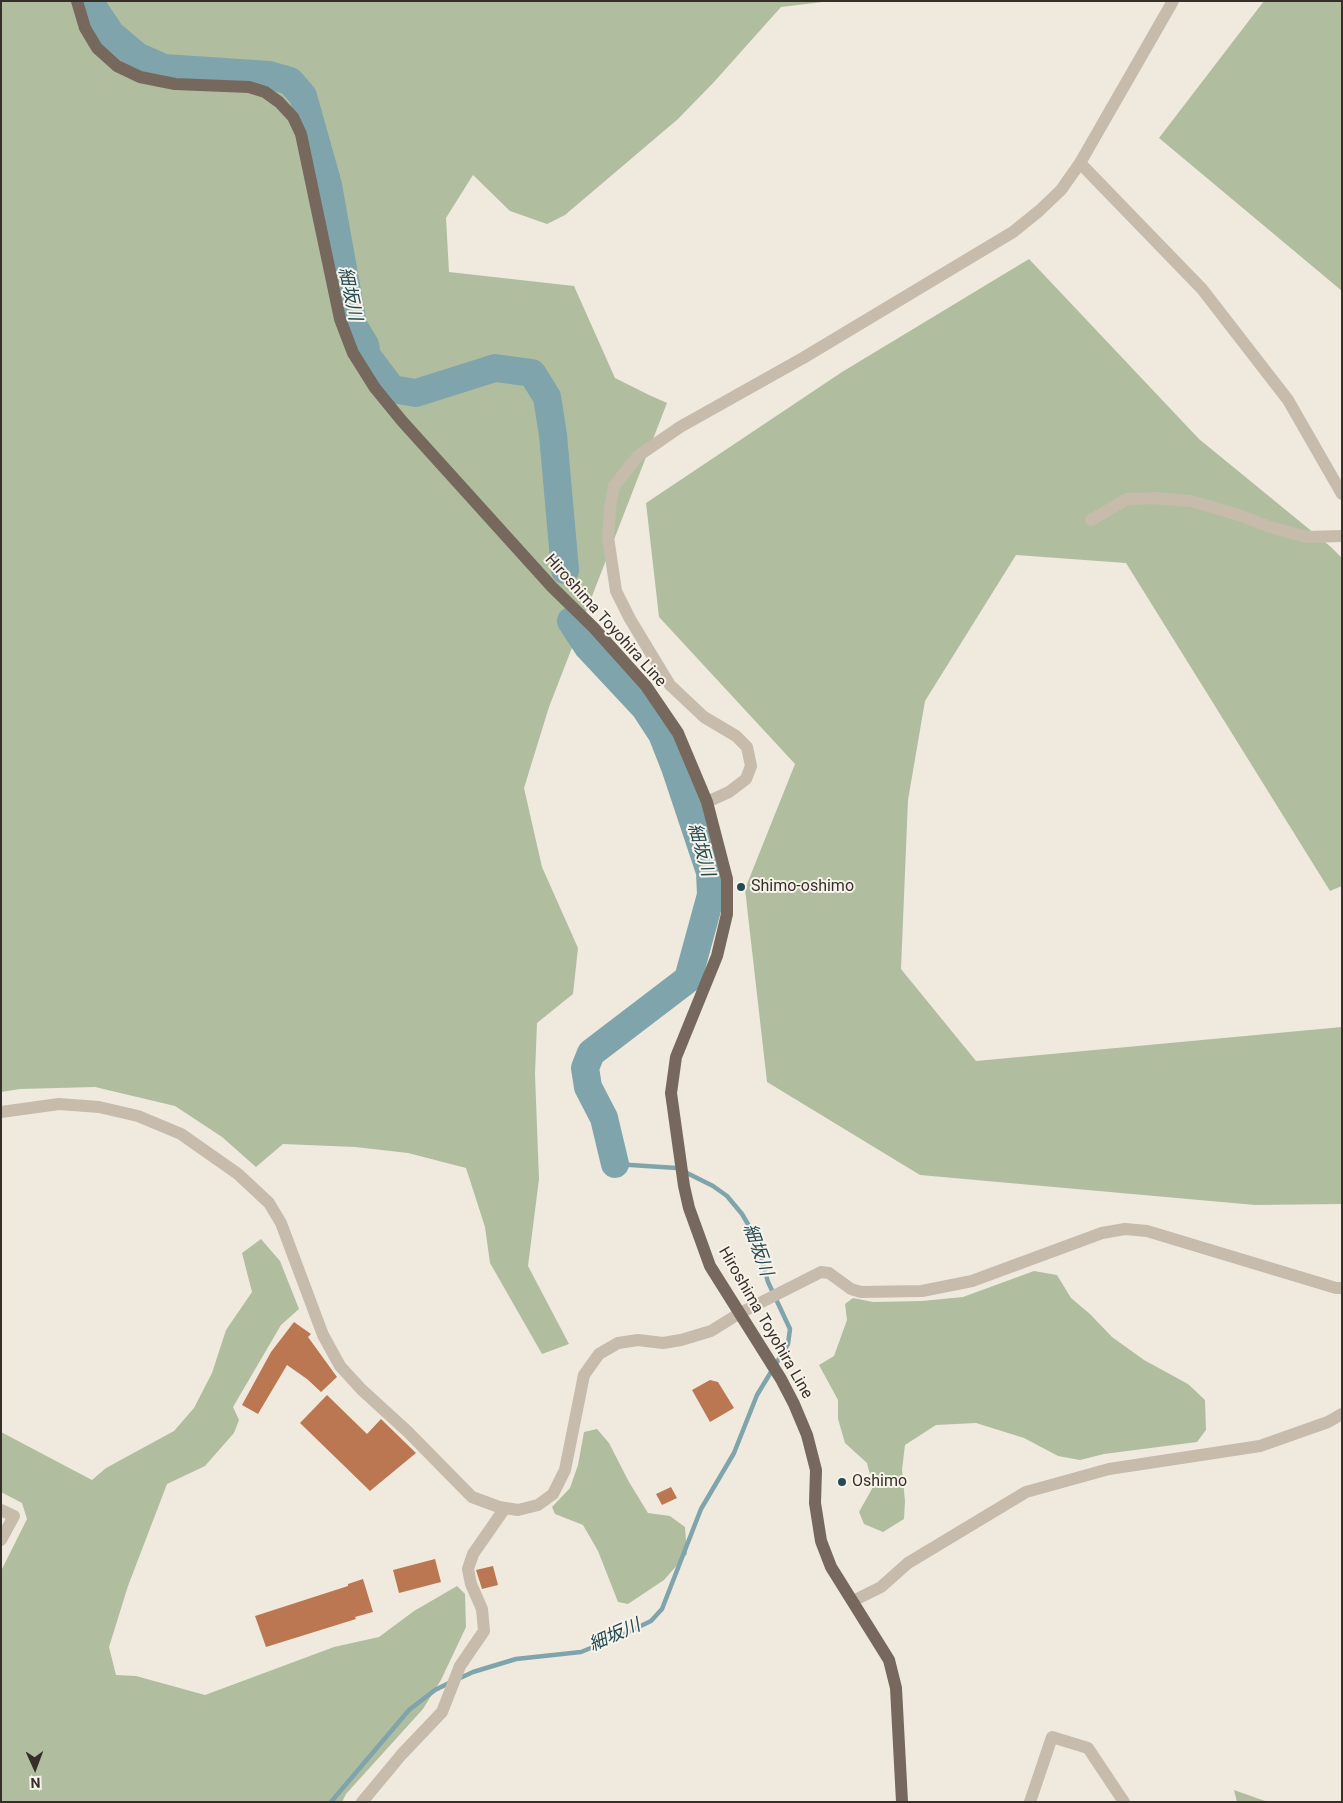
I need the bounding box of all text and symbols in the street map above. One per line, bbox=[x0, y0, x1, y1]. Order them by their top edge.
water label: 細坂川 bbox=[333, 265, 365, 323]
street label: Hiroshima Toyohira Line bbox=[540, 551, 670, 691]
water label: 細坂川 bbox=[682, 821, 718, 879]
place label: Shimo-oshimo bbox=[751, 877, 854, 897]
marker: Shimo-oshimo bbox=[735, 881, 747, 893]
water label: 細坂川 bbox=[738, 1221, 776, 1279]
street label: Hiroshima Toyohira Line bbox=[714, 1244, 816, 1402]
place label: Oshimo bbox=[852, 1472, 907, 1492]
marker: Oshimo bbox=[836, 1476, 848, 1488]
water label: 細坂川 bbox=[586, 1615, 644, 1657]
north arrow bbox=[10, 1743, 60, 1793]
text: N bbox=[30, 1775, 41, 1791]

